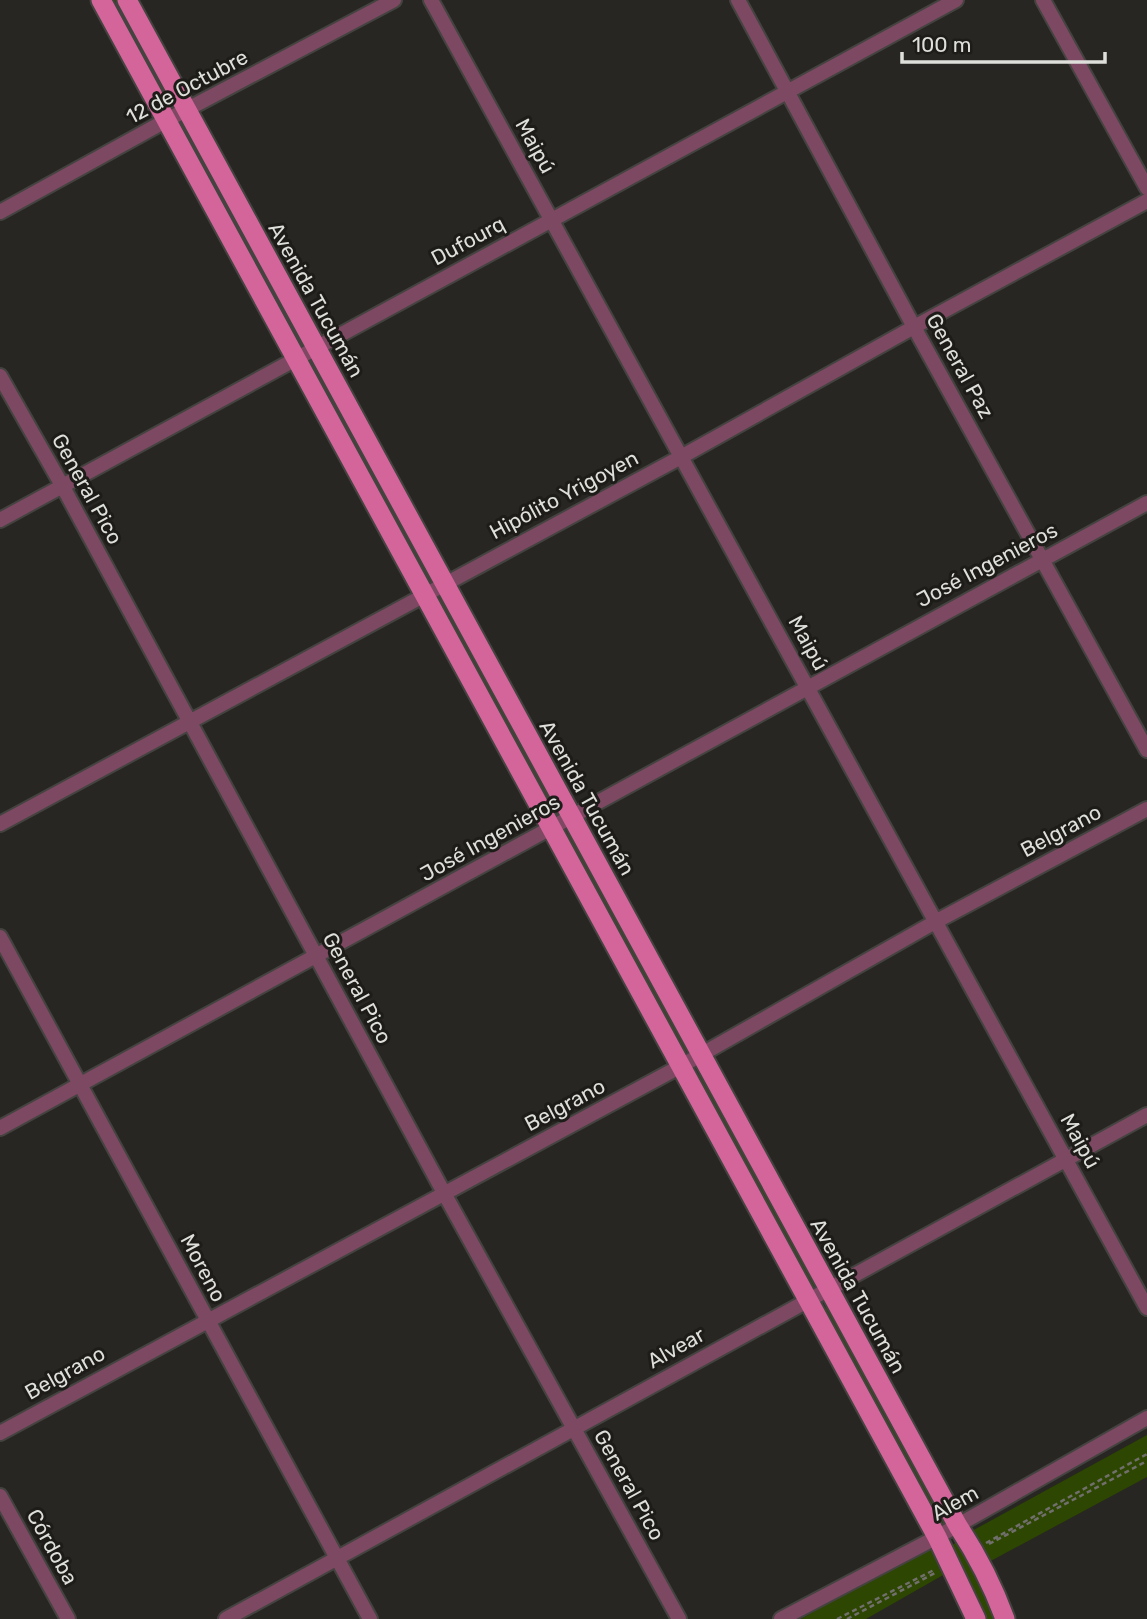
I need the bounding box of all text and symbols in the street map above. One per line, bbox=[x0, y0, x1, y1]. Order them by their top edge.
scale bar bbox=[902, 21, 1105, 65]
text: 100 m bbox=[912, 32, 971, 57]
street label: 12 de Octubre bbox=[121, 44, 252, 129]
street label: Maipú bbox=[510, 114, 561, 177]
street label: Dufourq bbox=[427, 211, 509, 270]
street label: Avenida Tucumán bbox=[263, 218, 369, 382]
street label: General Paz bbox=[921, 309, 999, 422]
street label: General Pico bbox=[47, 429, 128, 548]
street label: Hipólito Yrigoyen bbox=[485, 445, 642, 544]
street label: José Ingenieros bbox=[912, 517, 1061, 612]
street label: Maipú bbox=[783, 611, 834, 674]
street label: Avenida Tucumán bbox=[534, 716, 640, 880]
street label: José Ingenieros bbox=[416, 789, 564, 886]
street label: Belgrano bbox=[1016, 799, 1105, 862]
street label: General Pico bbox=[318, 928, 397, 1048]
street label: Belgrano bbox=[520, 1073, 609, 1136]
street label: Maipú bbox=[1055, 1109, 1106, 1172]
street label: Avenida Tucumán bbox=[805, 1214, 911, 1378]
street label: Moreno bbox=[175, 1230, 232, 1306]
street label: Alvear bbox=[643, 1322, 709, 1373]
street label: Belgrano bbox=[20, 1340, 109, 1405]
street label: General Pico bbox=[589, 1425, 670, 1544]
street label: Alem bbox=[927, 1480, 983, 1526]
street label: Córdoba bbox=[22, 1505, 83, 1589]

